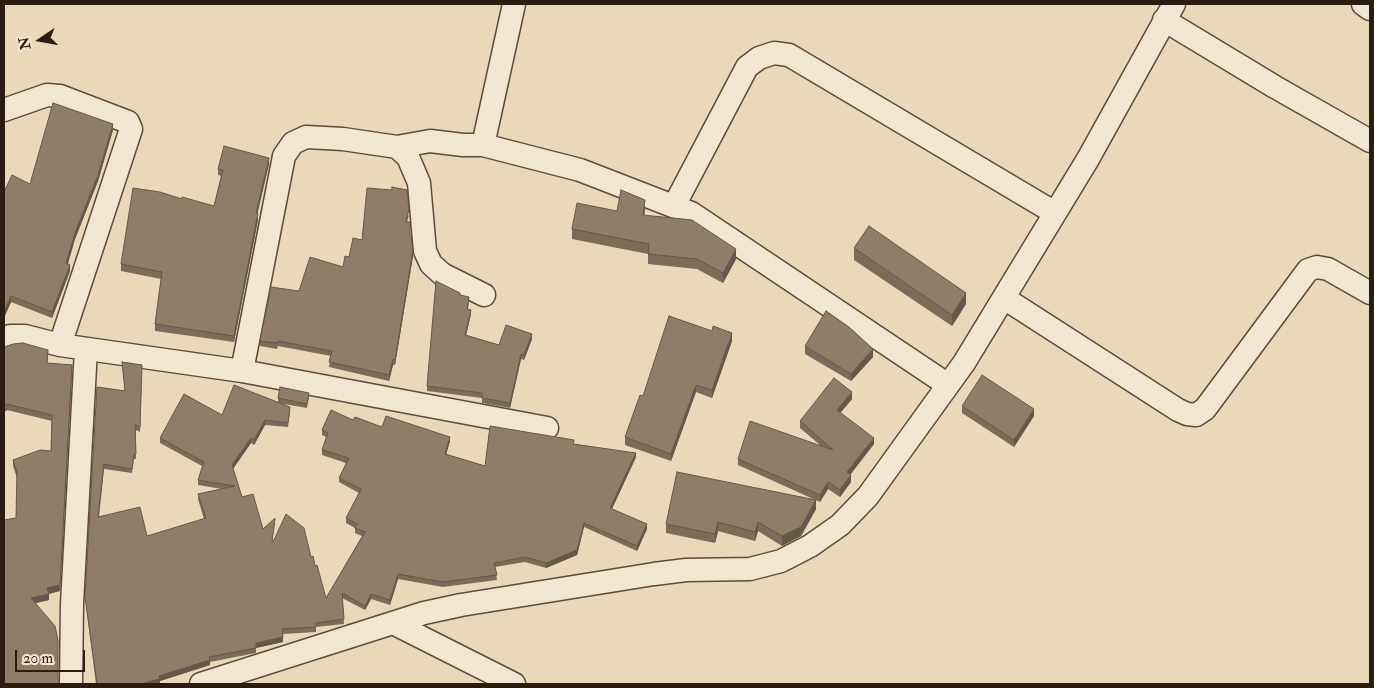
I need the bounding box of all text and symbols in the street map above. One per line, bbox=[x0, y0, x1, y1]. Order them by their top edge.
north arrow bbox=[15, 15, 65, 65]
text: N bbox=[15, 35, 34, 51]
scale bar bbox=[18, 640, 88, 672]
text: 20 m bbox=[23, 649, 53, 668]

